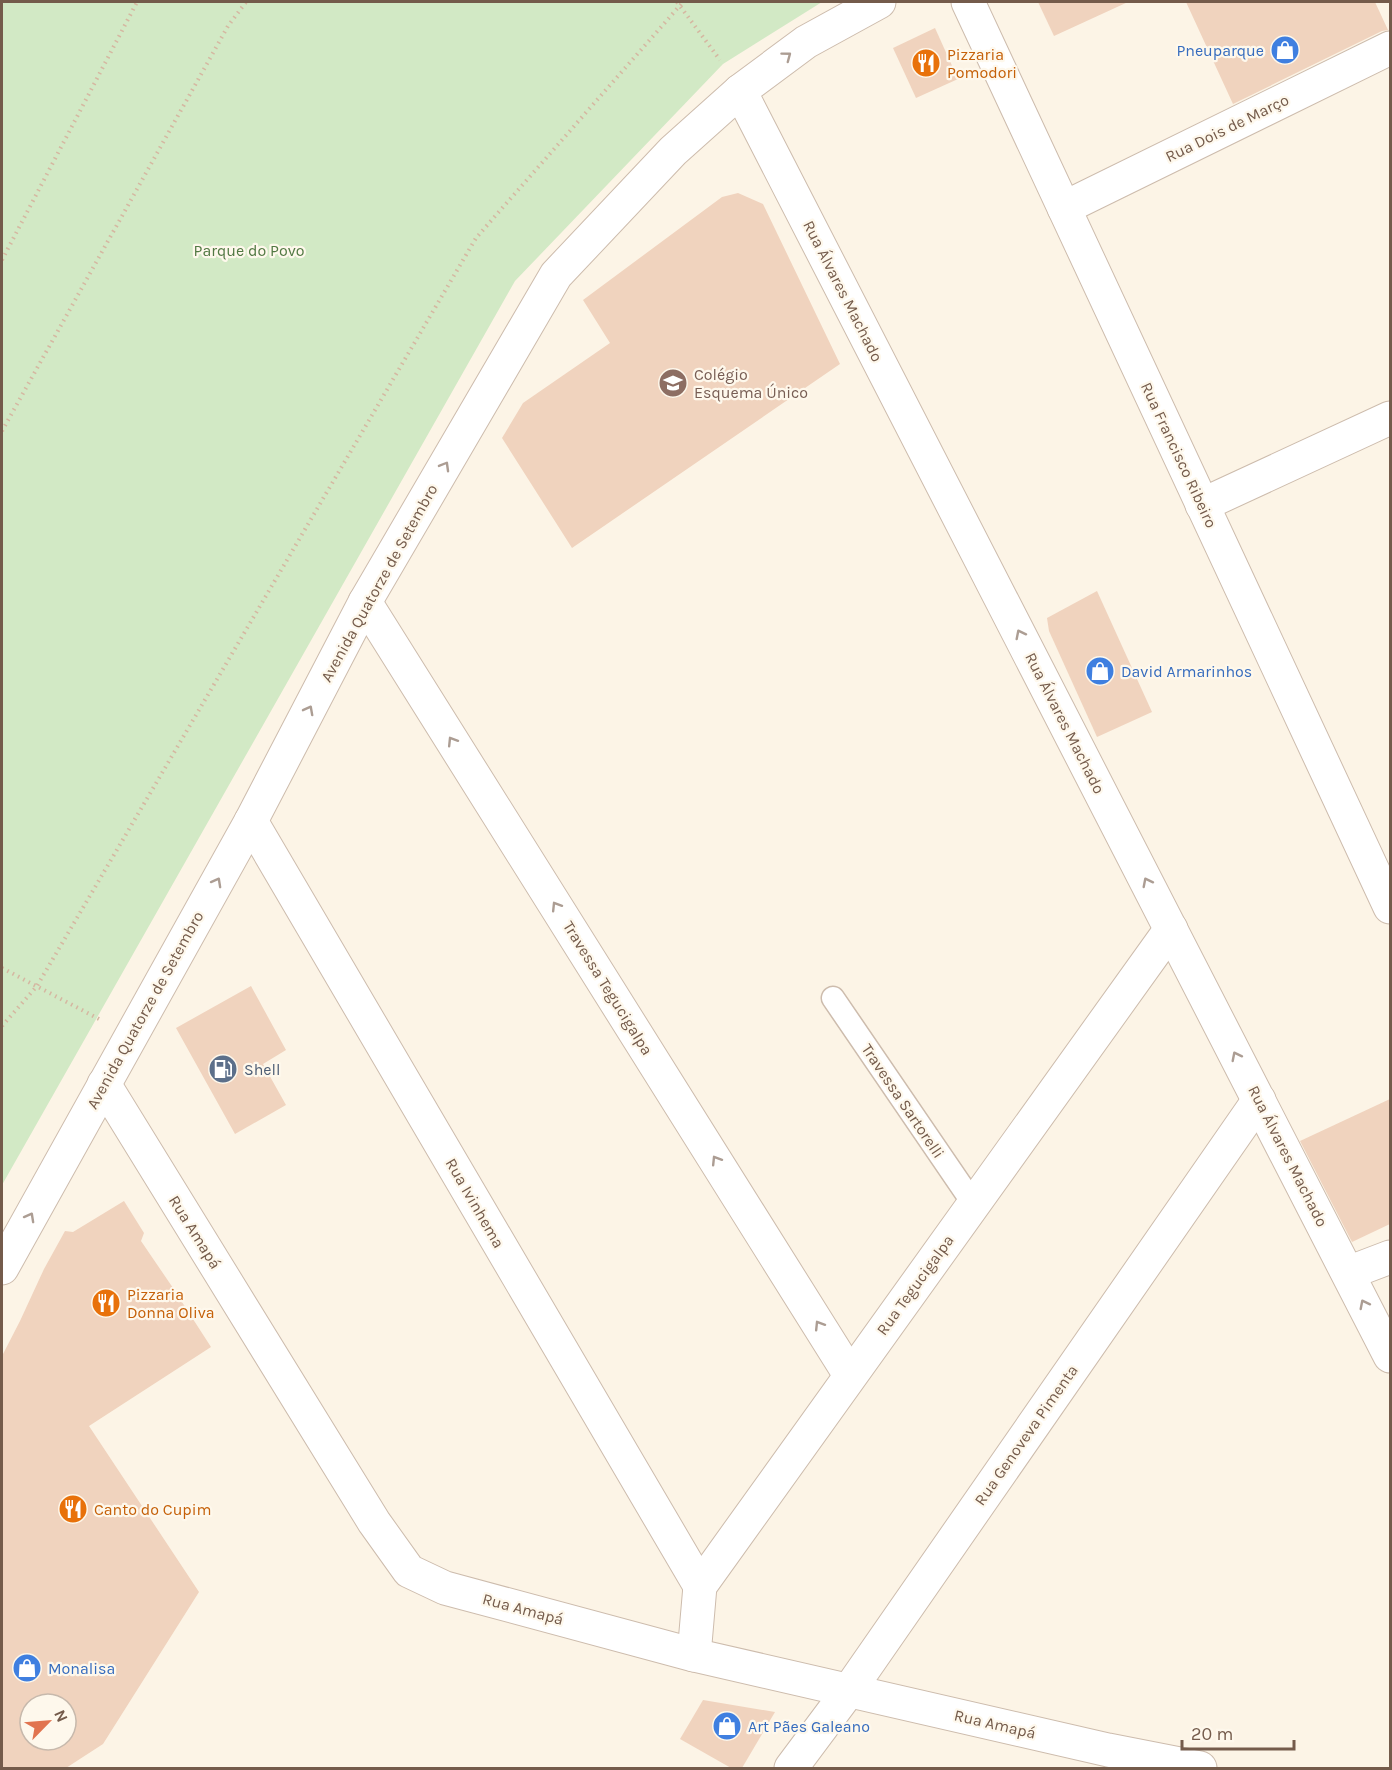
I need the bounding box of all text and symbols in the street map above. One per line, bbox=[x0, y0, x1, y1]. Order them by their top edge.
shop icon: Pneuparque bbox=[1269, 34, 1301, 66]
place label: Pneuparque bbox=[1176, 41, 1264, 60]
place label: Pizzaria Pomodori bbox=[947, 45, 1017, 82]
restaurant icon: Pizzaria Pomodori bbox=[910, 47, 942, 79]
one-way arrow bbox=[780, 52, 791, 63]
street label: Rua Dois de Março bbox=[1162, 90, 1292, 166]
street label: Rua Álvares Machado bbox=[799, 217, 887, 365]
park label: Parque do Povo bbox=[194, 241, 304, 260]
place label: Colégio Esquema Único bbox=[694, 365, 808, 402]
school or university icon: Colégio Esquema Único bbox=[657, 367, 689, 399]
street label: Rua Francisco Ribeiro bbox=[1137, 379, 1221, 531]
one-way arrow bbox=[437, 462, 449, 472]
street label: Avenida Quatorze de Setembro bbox=[317, 481, 441, 685]
one-way arrow bbox=[1015, 630, 1027, 641]
street label: Rua Álvares Machado bbox=[1021, 649, 1109, 797]
shop icon: David Armarinhos bbox=[1084, 655, 1116, 687]
place label: David Armarinhos bbox=[1121, 662, 1252, 681]
one-way arrow bbox=[302, 705, 313, 716]
one-way arrow bbox=[448, 737, 460, 747]
one-way arrow bbox=[210, 877, 221, 888]
one-way arrow bbox=[1143, 878, 1154, 889]
one-way arrow bbox=[552, 902, 564, 912]
street label: Avenida Quatorze de Setembro bbox=[83, 908, 207, 1112]
street label: Travessa Tegucigalpa bbox=[559, 918, 657, 1058]
street label: Travessa Sartorelli bbox=[858, 1040, 948, 1162]
one-way arrow bbox=[1232, 1051, 1244, 1062]
fuel station icon: Shell bbox=[207, 1053, 239, 1085]
place label: Shell bbox=[244, 1060, 281, 1079]
street label: Rua Álvares Machado bbox=[1244, 1082, 1332, 1230]
street label: Rua Ivinhema bbox=[442, 1155, 508, 1251]
one-way arrow bbox=[711, 1156, 723, 1166]
street label: Rua Amapá bbox=[165, 1192, 225, 1272]
one-way arrow bbox=[23, 1213, 34, 1223]
street label: Rua Tegucigalpa bbox=[872, 1231, 958, 1339]
place label: Pizzaria Donna Oliva bbox=[127, 1285, 215, 1322]
restaurant icon: Pizzaria Donna Oliva bbox=[90, 1287, 122, 1319]
one-way arrow bbox=[1360, 1300, 1371, 1310]
one-way arrow bbox=[815, 1321, 827, 1331]
street label: Rua Genoveva Pimenta bbox=[970, 1361, 1082, 1509]
restaurant icon: Canto do Cupim bbox=[57, 1493, 89, 1525]
place label: Canto do Cupim bbox=[94, 1500, 211, 1519]
street label: Rua Amapá bbox=[480, 1589, 566, 1629]
shop icon: Monalisa bbox=[11, 1652, 43, 1684]
place label: Monalisa bbox=[48, 1659, 115, 1678]
north arrow bbox=[18, 1692, 78, 1752]
street label: Rua Amapá bbox=[952, 1705, 1038, 1743]
text: N bbox=[50, 1707, 72, 1725]
shop icon: Art Pães Galeano bbox=[711, 1710, 743, 1742]
scale bar bbox=[1182, 1713, 1294, 1751]
place label: Art Pães Galeano bbox=[748, 1717, 870, 1736]
text: 20 m bbox=[1191, 1723, 1233, 1745]

